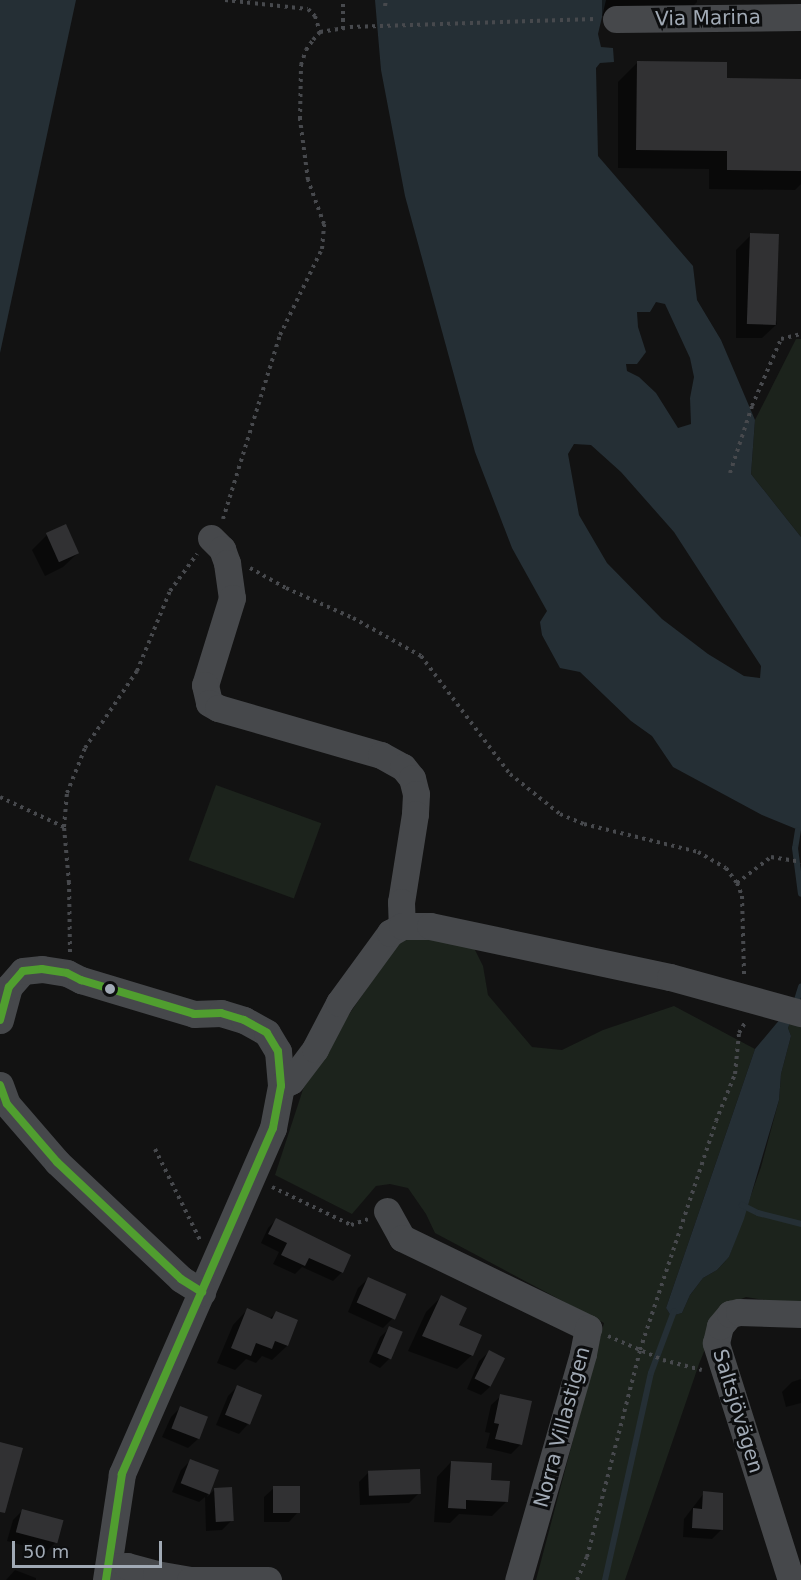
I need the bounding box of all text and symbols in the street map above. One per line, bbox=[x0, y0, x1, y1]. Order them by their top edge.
street label: Via Marina bbox=[655, 5, 761, 31]
unlabelled marker bbox=[104, 983, 116, 995]
street label: Norra Villastigen bbox=[529, 1344, 595, 1510]
street label: Saltsjövägen bbox=[708, 1346, 768, 1476]
scale bar bbox=[15, 1529, 165, 1567]
text: 50 m bbox=[23, 1541, 69, 1562]

